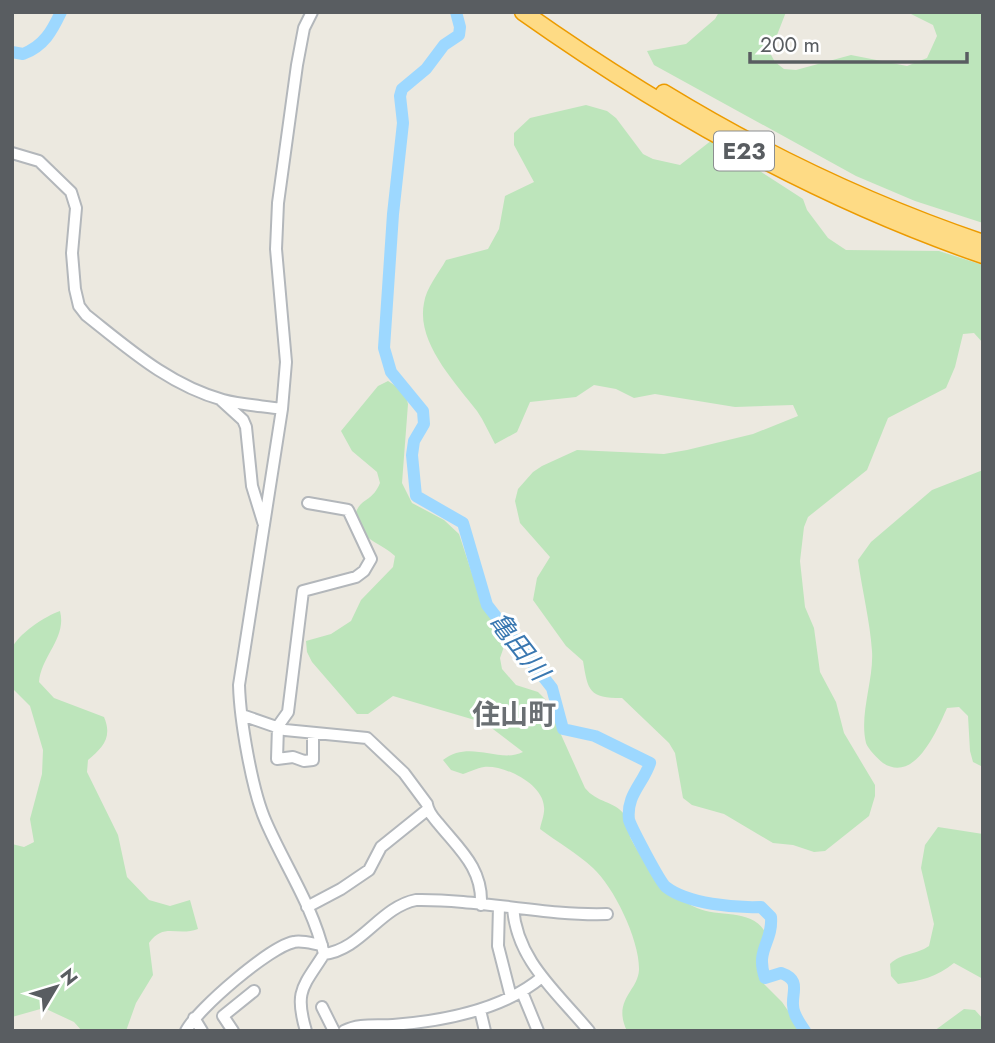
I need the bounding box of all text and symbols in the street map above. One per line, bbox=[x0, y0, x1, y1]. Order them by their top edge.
scale bar bbox=[750, 21, 967, 65]
text: 200 m bbox=[760, 30, 820, 60]
road number: E23 bbox=[714, 132, 774, 170]
water label: 亀田川 bbox=[480, 604, 560, 691]
district label: 住山町 bbox=[472, 694, 556, 735]
north arrow bbox=[21, 952, 91, 1022]
text: N bbox=[54, 963, 84, 991]

